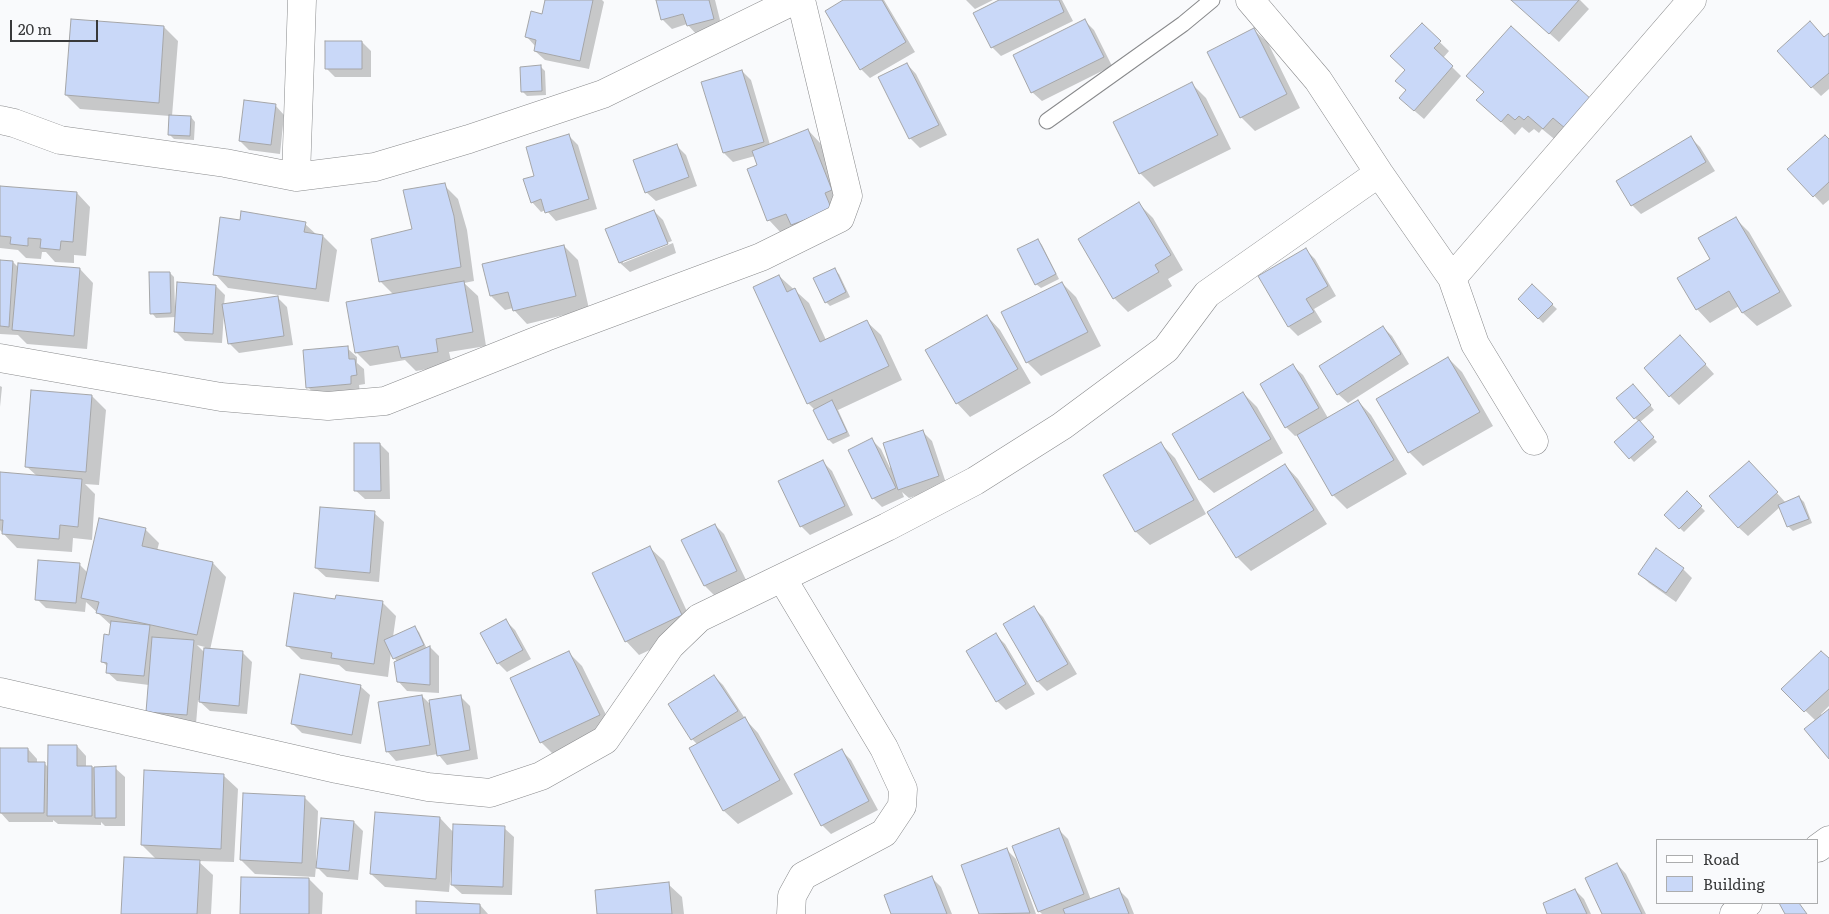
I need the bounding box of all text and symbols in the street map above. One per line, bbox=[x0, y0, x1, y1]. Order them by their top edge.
scale bar bbox=[12, 10, 100, 42]
text: 20 m bbox=[18, 17, 52, 40]
legend bbox=[1656, 839, 1819, 904]
text: Road bbox=[1703, 847, 1739, 870]
text: Building bbox=[1703, 872, 1765, 895]

